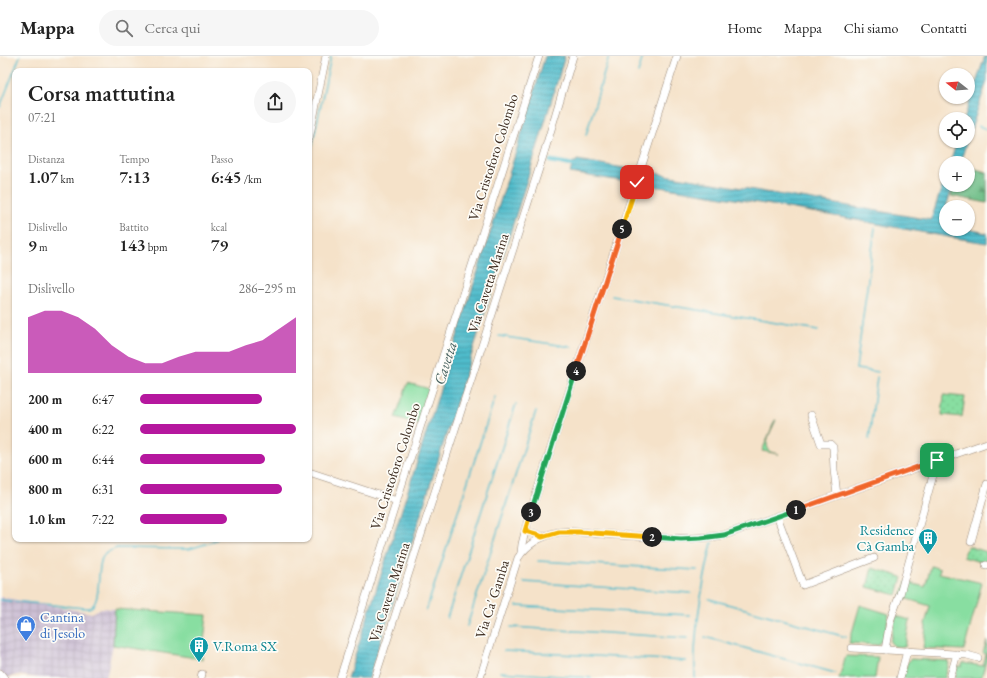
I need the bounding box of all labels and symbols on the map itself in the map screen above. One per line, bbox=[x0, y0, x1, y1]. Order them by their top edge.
north arrow bbox=[939, 68, 975, 104]
street label: Via Cristoforo Colombo bbox=[464, 91, 522, 223]
pin bbox=[620, 165, 654, 199]
pin: 5 bbox=[612, 219, 632, 239]
street label: Via Cavetta Marina bbox=[463, 231, 513, 335]
water label: Cavetta bbox=[429, 339, 461, 387]
pin: 4 bbox=[566, 361, 586, 381]
street label: Via Cristoforo Colombo bbox=[366, 400, 424, 532]
pin bbox=[920, 443, 954, 477]
pin: 1 bbox=[786, 500, 806, 520]
pin: 3 bbox=[521, 502, 541, 522]
place label: Residence Cà Gamba bbox=[856, 521, 915, 555]
pin: 2 bbox=[642, 527, 662, 547]
building icon: Residence Cà Gamba bbox=[917, 527, 939, 555]
street label: Via Cavetta Marina bbox=[364, 540, 414, 644]
street label: Via Ca' Gamba bbox=[471, 557, 513, 640]
place label: Cantina di Jesolo bbox=[40, 608, 85, 642]
shop icon: Cantina di Jesolo bbox=[15, 614, 37, 642]
building icon: V.Roma SX bbox=[188, 635, 210, 663]
place label: V.Roma SX bbox=[213, 637, 277, 655]

